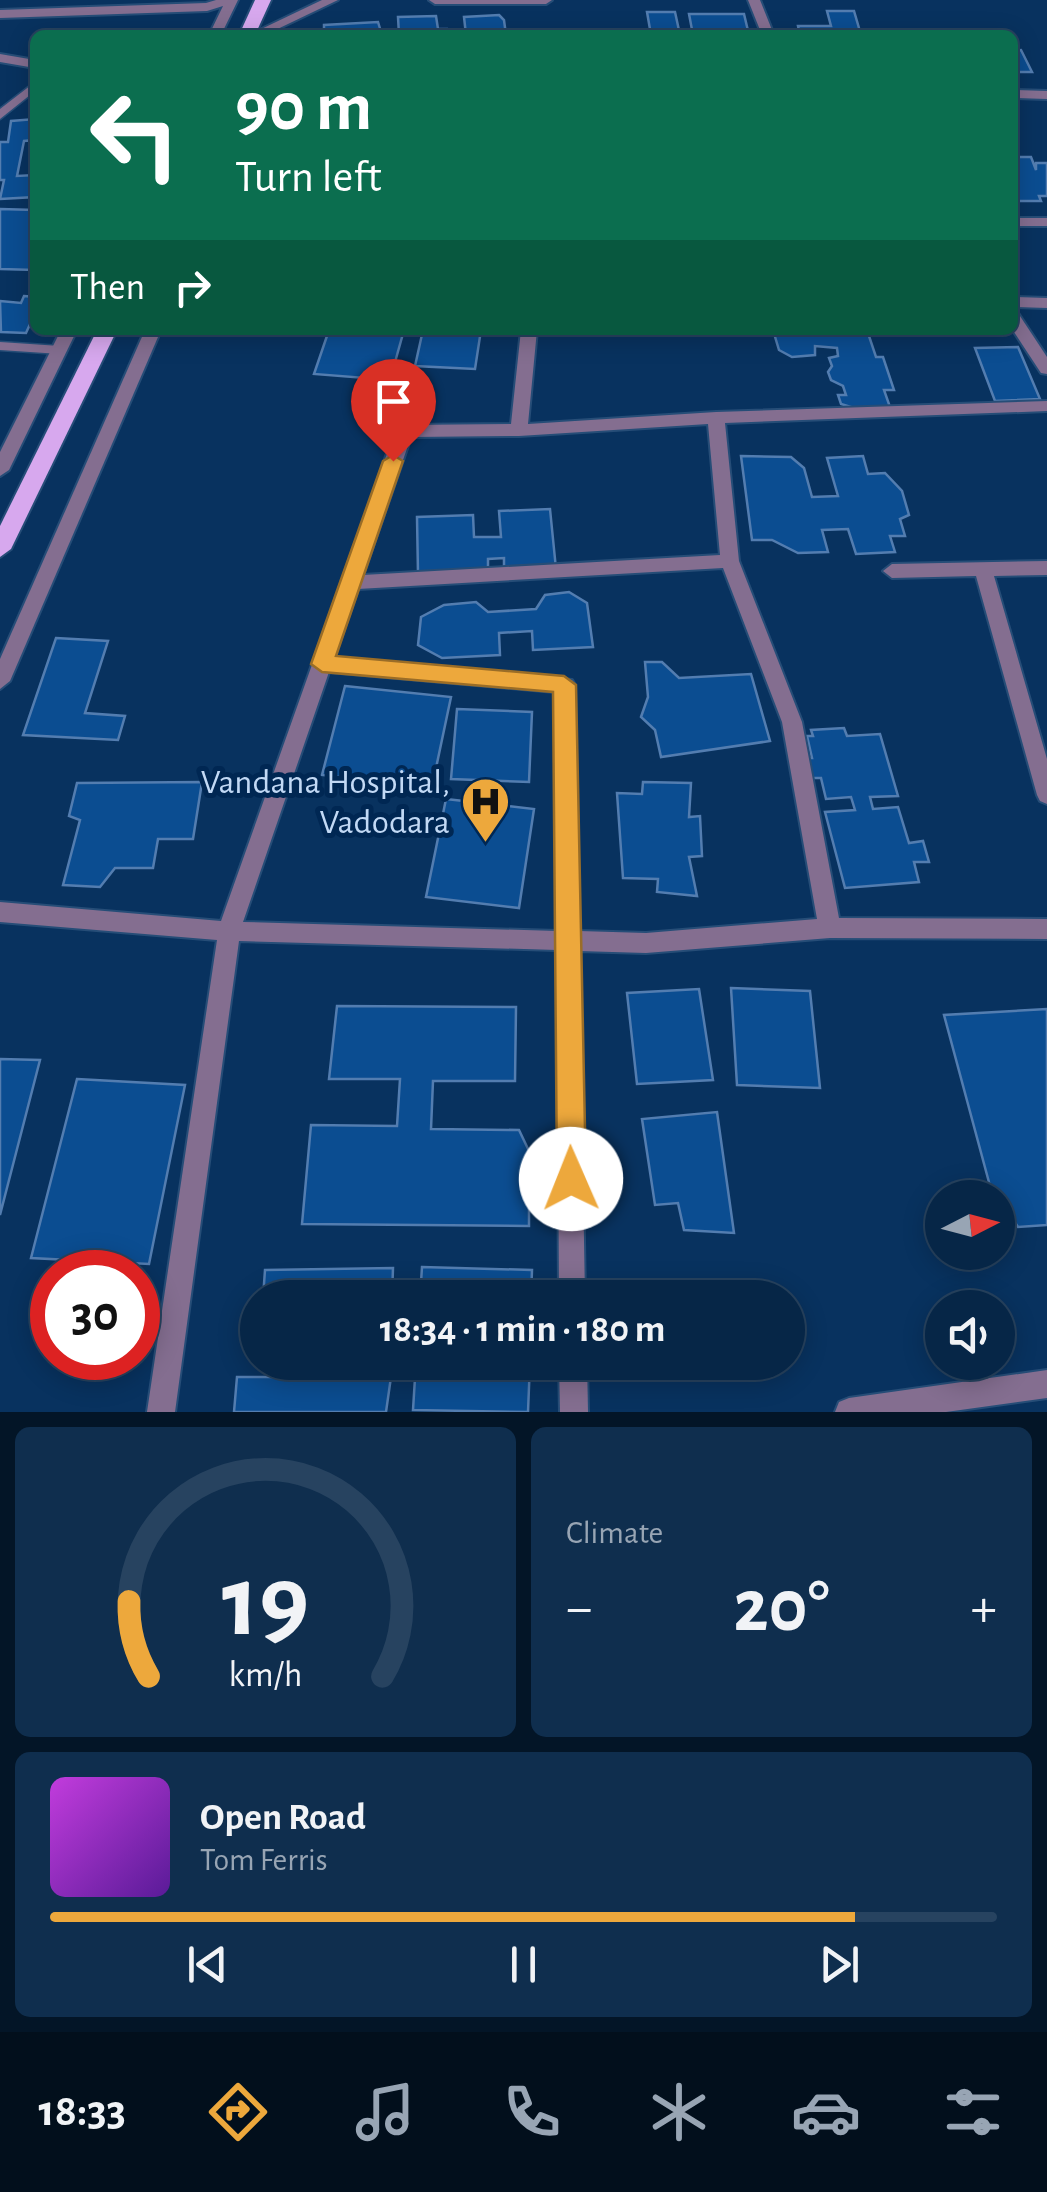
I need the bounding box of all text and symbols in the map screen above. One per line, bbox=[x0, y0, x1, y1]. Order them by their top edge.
icon: left bbox=[70, 70, 200, 200]
text: 90 m bbox=[235, 73, 372, 143]
text: Turn left bbox=[235, 155, 382, 200]
icon: right bbox=[165, 260, 220, 315]
text: Then bbox=[70, 269, 145, 307]
pin bbox=[351, 359, 436, 462]
icon: arrive bbox=[366, 374, 421, 429]
place label: Vandana Hospital, Vadodara bbox=[201, 765, 450, 840]
hospital icon: Vandana Hospital, Vadodara bbox=[459, 776, 511, 844]
position arrow bbox=[519, 1127, 623, 1231]
north arrow bbox=[925, 1180, 1015, 1270]
map controls bbox=[925, 1180, 1015, 1380]
speed limit sign: 30 bbox=[30, 1250, 160, 1380]
button: sound bbox=[925, 1290, 1015, 1380]
text: 18:34 · 1 min · 180 m bbox=[380, 1311, 665, 1349]
text: Climate bbox=[566, 1517, 663, 1549]
text: 19 bbox=[222, 1551, 309, 1655]
text: 20° bbox=[733, 1570, 830, 1645]
text: − bbox=[566, 1581, 592, 1636]
text: + bbox=[971, 1581, 997, 1636]
text: km/h bbox=[229, 1657, 302, 1693]
text: Open Road bbox=[200, 1799, 366, 1837]
text: Tom Ferris bbox=[200, 1844, 328, 1876]
icon: previous bbox=[180, 1937, 235, 1992]
icon: pause bbox=[496, 1937, 551, 1992]
icon: next bbox=[812, 1937, 867, 1992]
icon: directions bbox=[203, 2077, 273, 2147]
icon: music bbox=[350, 2077, 420, 2147]
icon: phone bbox=[497, 2077, 567, 2147]
icon: climate bbox=[644, 2077, 714, 2147]
icon: car bbox=[791, 2077, 861, 2147]
icon: filters bbox=[938, 2077, 1008, 2147]
text: 18:33 bbox=[39, 2089, 126, 2134]

